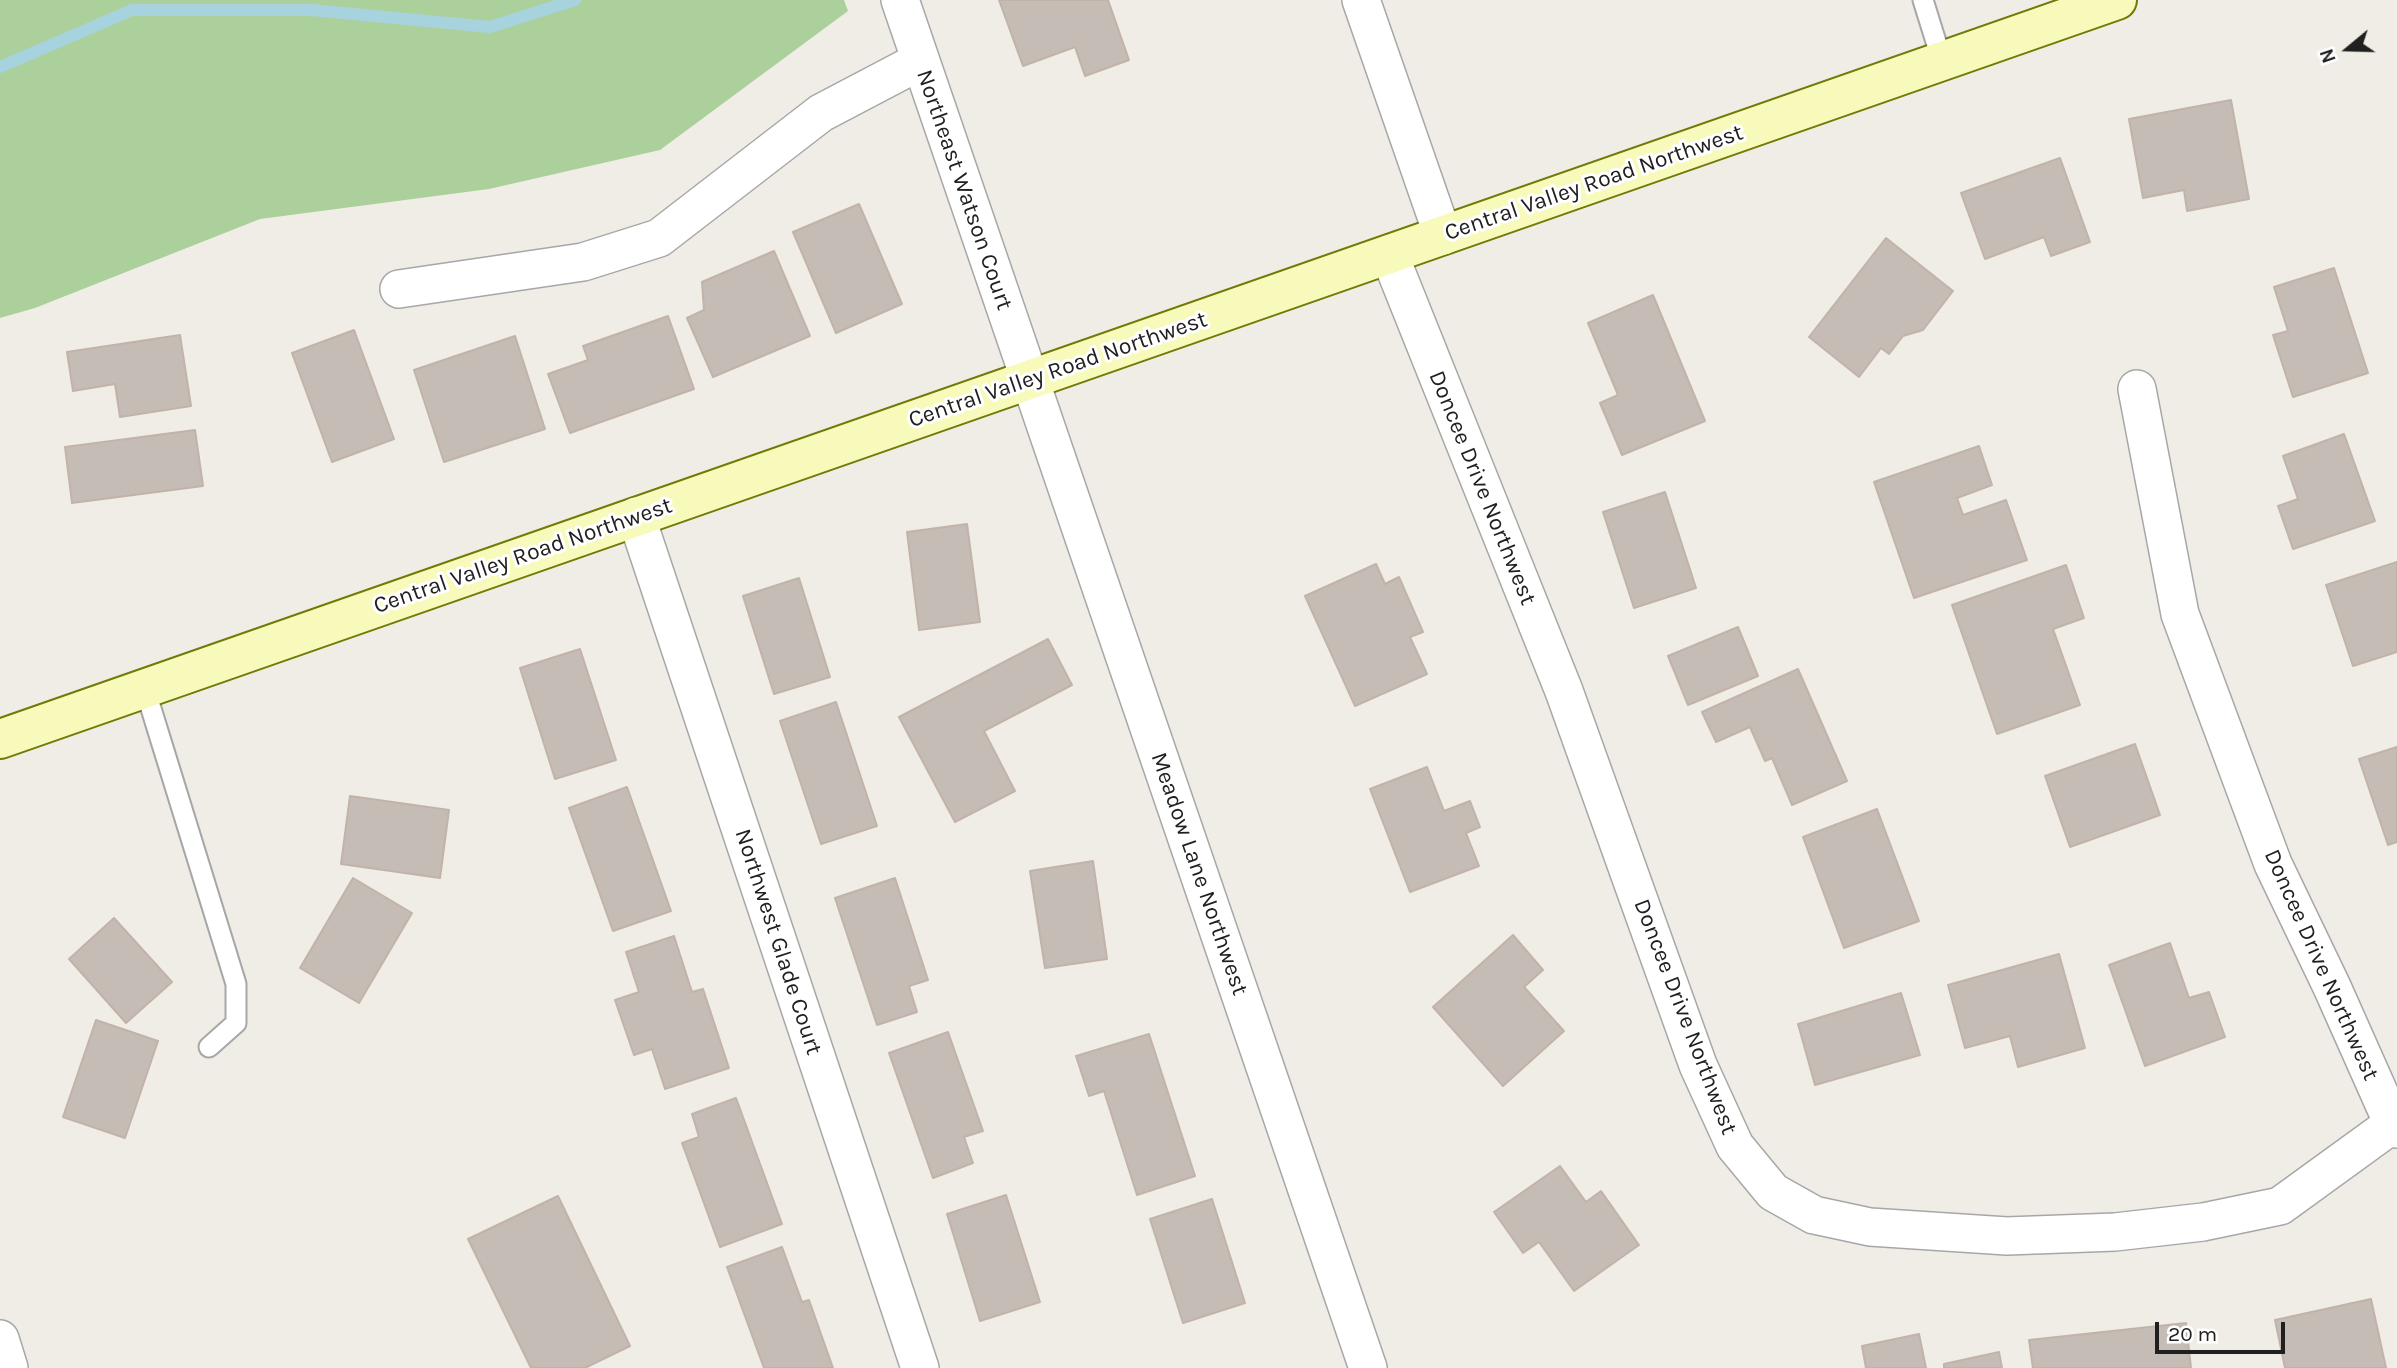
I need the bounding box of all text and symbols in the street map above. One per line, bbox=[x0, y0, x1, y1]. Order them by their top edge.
north arrow bbox=[2313, 14, 2383, 84]
text: N bbox=[2316, 46, 2341, 66]
street label: Northeast Watson Court bbox=[910, 66, 1018, 314]
street label: Central Valley Road Northwest bbox=[1441, 119, 1747, 247]
street label: Central Valley Road Northwest bbox=[905, 306, 1211, 434]
street label: Doncee Drive Northwest bbox=[1422, 367, 1542, 609]
street label: Central Valley Road Northwest bbox=[370, 492, 676, 620]
street label: Meadow Lane Northwest bbox=[1144, 749, 1254, 999]
street label: Northwest Glade Court bbox=[728, 825, 828, 1059]
street label: Doncee Drive Northwest bbox=[2258, 845, 2384, 1085]
street label: Doncee Drive Northwest bbox=[1627, 895, 1743, 1139]
scale bar bbox=[2159, 1308, 2288, 1352]
text: 20 m bbox=[2168, 1322, 2217, 1346]

